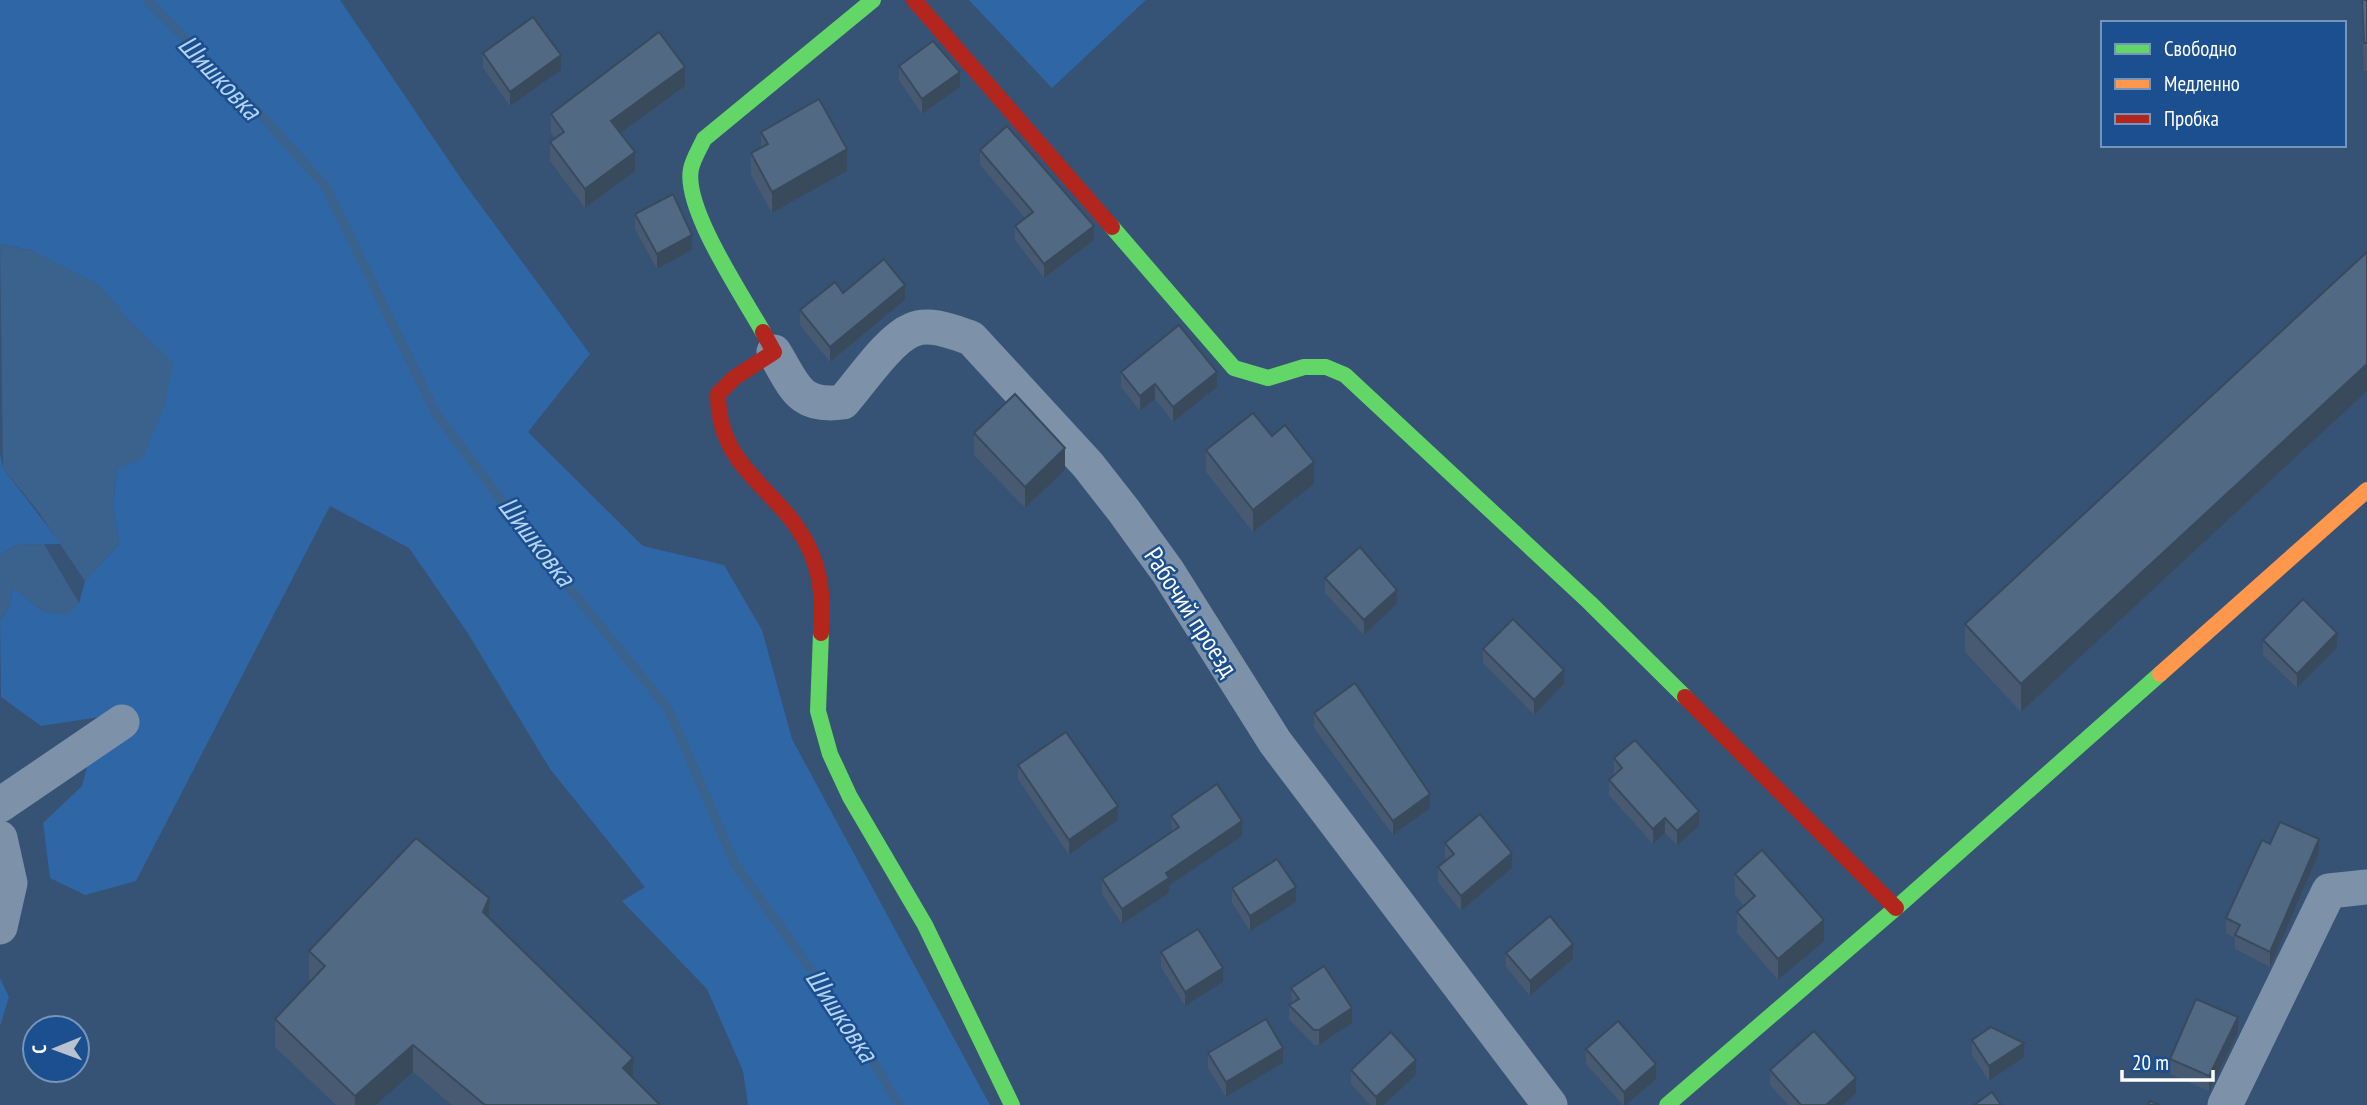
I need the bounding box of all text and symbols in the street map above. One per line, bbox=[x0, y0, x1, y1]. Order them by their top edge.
legend bbox=[2101, 21, 2346, 147]
water label: Шишковка bbox=[171, 26, 271, 128]
text: Свободно bbox=[2164, 35, 2237, 62]
text: Медленно bbox=[2164, 70, 2240, 97]
text: Пробка bbox=[2164, 105, 2219, 132]
water label: Шишковка bbox=[491, 488, 585, 595]
street label: Рабочий проезд bbox=[1137, 541, 1245, 683]
water label: Шишковка bbox=[798, 961, 888, 1070]
north arrow bbox=[21, 1014, 91, 1084]
scale bar bbox=[2122, 1038, 2213, 1082]
text: С bbox=[27, 1044, 51, 1054]
text: 20 m bbox=[2132, 1049, 2169, 1076]

